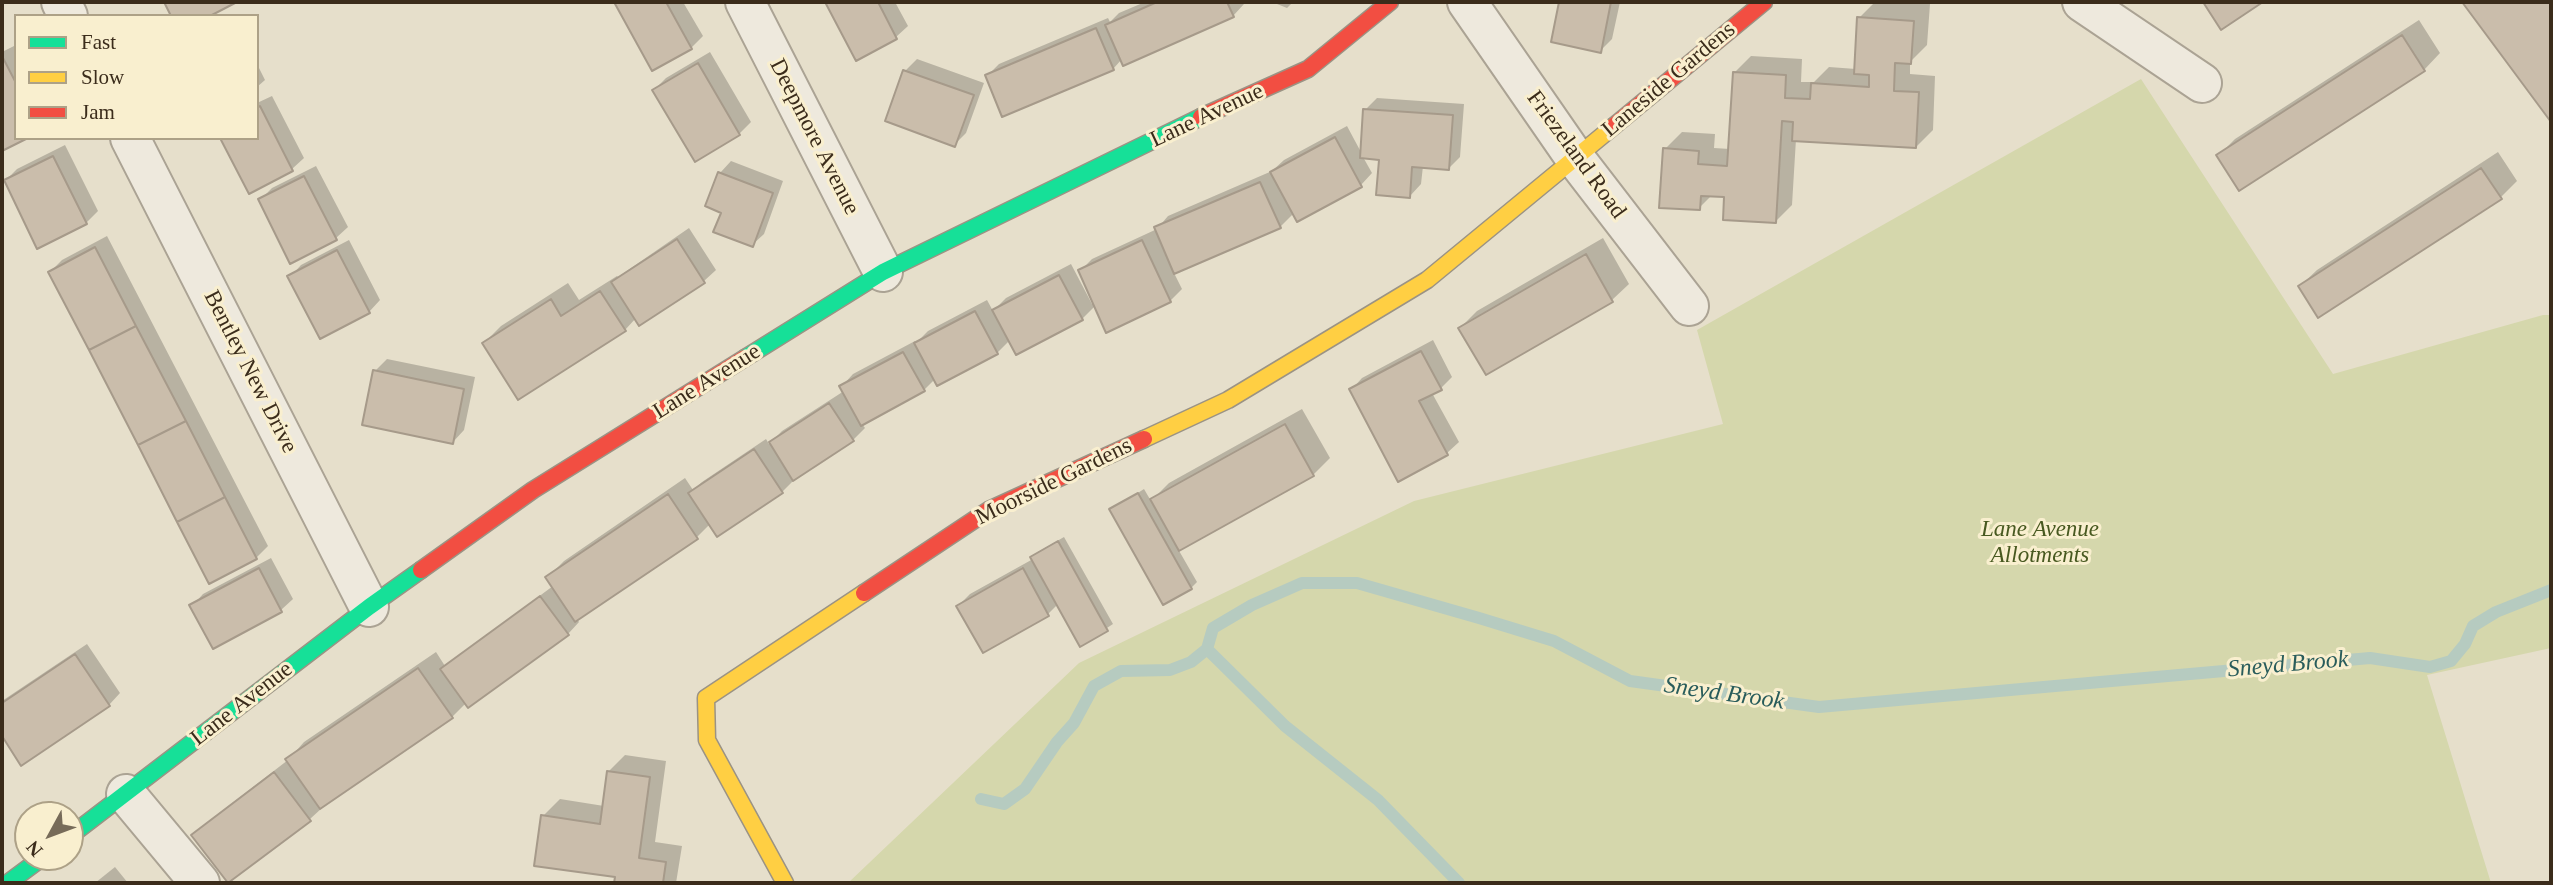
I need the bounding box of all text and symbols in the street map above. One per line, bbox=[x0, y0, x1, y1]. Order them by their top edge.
legend bbox=[14, 14, 259, 140]
street label: Laneside Gardens bbox=[1597, 16, 1741, 144]
text: Fast bbox=[81, 30, 116, 54]
street label: Deepmore Avenue bbox=[763, 54, 865, 220]
text: Slow bbox=[81, 65, 124, 89]
street label: Lane Avenue bbox=[1146, 78, 1268, 154]
street label: Friezeland Road bbox=[1520, 86, 1632, 224]
text: Jam bbox=[81, 100, 115, 124]
street label: Bentley New Drive bbox=[197, 286, 303, 458]
street label: Lane Avenue bbox=[648, 338, 766, 426]
street label: Moorside Gardens bbox=[971, 432, 1137, 532]
park label: Lane Avenue Allotments bbox=[1981, 516, 2099, 570]
water label: Sneyd Brook bbox=[2226, 645, 2350, 685]
street label: Lane Avenue bbox=[186, 656, 298, 752]
water label: Sneyd Brook bbox=[1662, 671, 1786, 717]
north arrow bbox=[14, 801, 84, 871]
text: N bbox=[22, 837, 47, 861]

